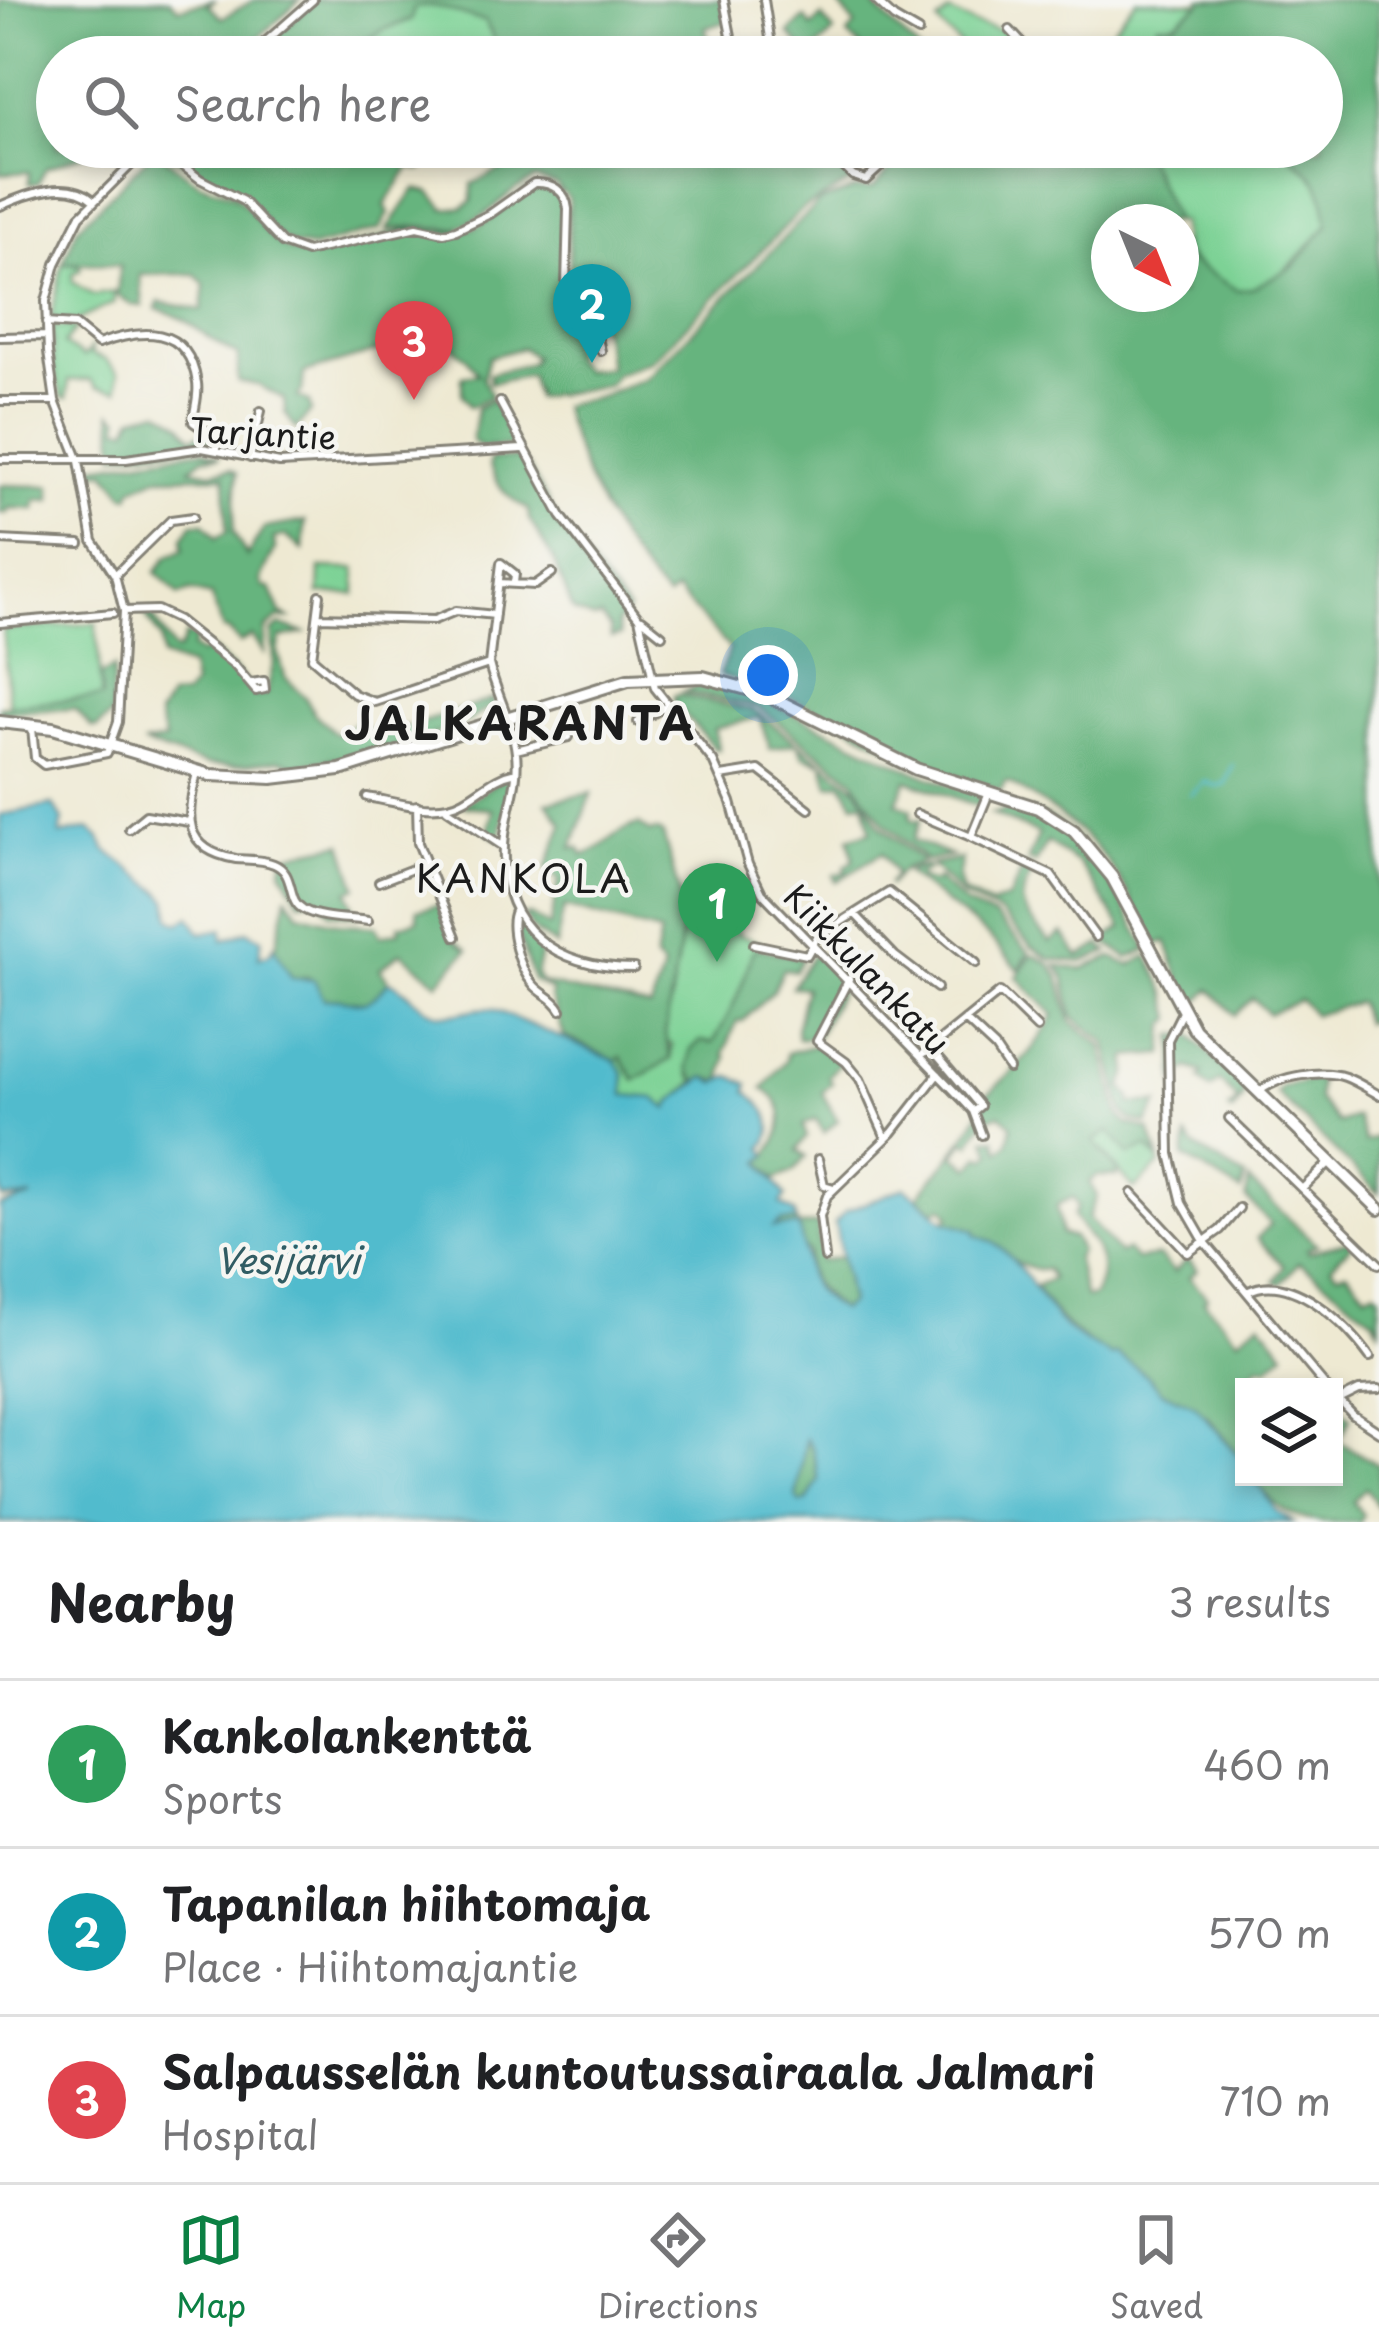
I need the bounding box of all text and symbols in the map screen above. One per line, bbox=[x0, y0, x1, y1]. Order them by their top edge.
search box bbox=[36, 36, 1343, 168]
text: Search here bbox=[174, 68, 431, 136]
icon: search bbox=[78, 69, 144, 135]
north arrow bbox=[1091, 204, 1199, 312]
pin: 2 bbox=[553, 264, 631, 363]
pin: 3 bbox=[375, 301, 453, 400]
street label: Tarjantie bbox=[189, 403, 337, 461]
your location bbox=[738, 645, 798, 705]
district label: JALKARANTA bbox=[345, 687, 697, 755]
district label: KANKOLA bbox=[415, 847, 633, 906]
pin: 1 bbox=[678, 863, 756, 962]
street label: Kiikkulankatu bbox=[773, 871, 963, 1065]
water label: Vesijärvi bbox=[216, 1232, 366, 1286]
map controls bbox=[1235, 1378, 1343, 1486]
button: layers bbox=[1235, 1378, 1343, 1486]
text: Nearby bbox=[48, 1562, 235, 1639]
text: 3 results bbox=[1168, 1571, 1331, 1630]
text: Kankolankenttä bbox=[162, 1700, 532, 1768]
text: 1 bbox=[78, 1734, 96, 1793]
text: 460 m bbox=[1203, 1734, 1331, 1793]
text: Sports bbox=[162, 1768, 282, 1827]
text: Tapanilan hiihtomaja bbox=[162, 1868, 650, 1936]
text: 2 bbox=[73, 1902, 101, 1961]
text: 570 m bbox=[1207, 1902, 1331, 1961]
text: Place · Hiihtomajantie bbox=[162, 1936, 578, 1995]
text: Salpausselän kuntoutussairaala Jalmari bbox=[162, 2036, 1095, 2104]
text: 3 bbox=[74, 2070, 100, 2129]
text: 710 m bbox=[1219, 2070, 1331, 2129]
text: Hospital bbox=[162, 2104, 319, 2163]
tab: Map bbox=[176, 2207, 246, 2329]
tab: Directions bbox=[598, 2207, 758, 2329]
tab: Saved bbox=[1110, 2207, 1203, 2329]

